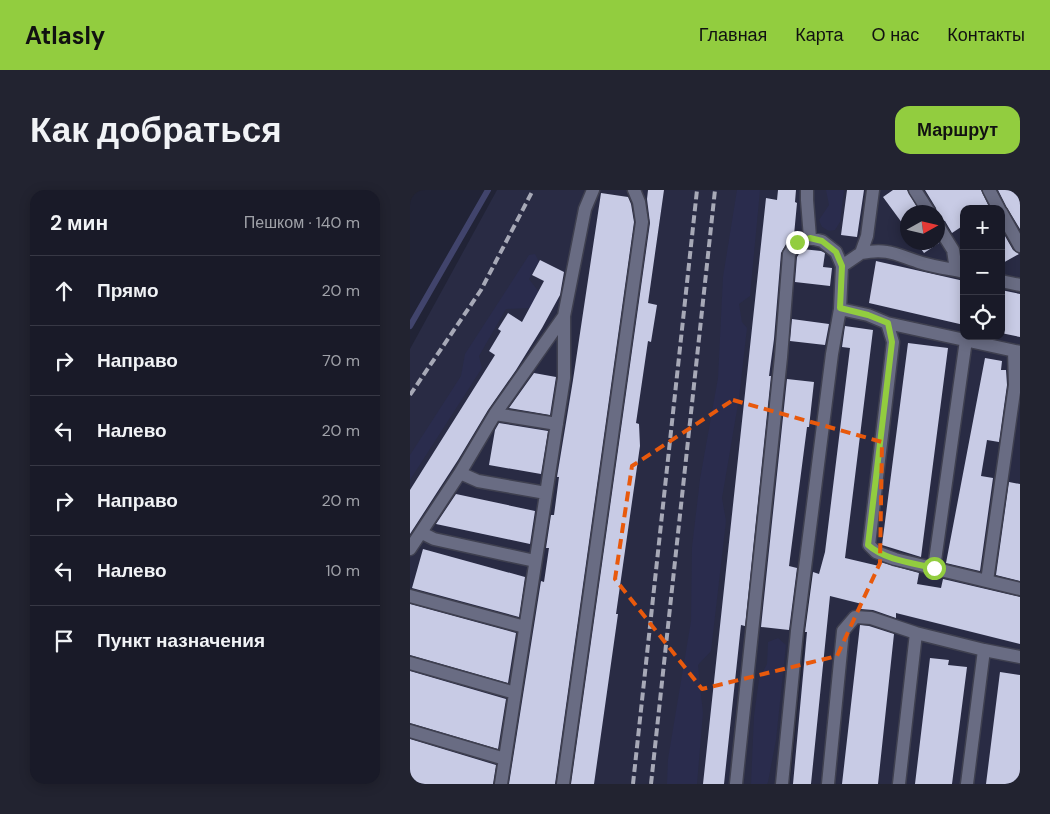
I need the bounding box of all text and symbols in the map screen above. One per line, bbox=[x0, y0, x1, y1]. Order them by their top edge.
text: Atlasly bbox=[25, 20, 105, 51]
text: Главная bbox=[699, 23, 767, 47]
text: Карта bbox=[795, 23, 844, 47]
text: О нас bbox=[872, 23, 919, 47]
text: Контакты bbox=[947, 23, 1025, 47]
button: Маршрут bbox=[895, 106, 1020, 154]
text: Как добраться bbox=[30, 107, 282, 153]
north arrow bbox=[900, 205, 945, 250]
map controls bbox=[960, 205, 1005, 340]
button: + bbox=[960, 205, 1005, 250]
text: 2 мин bbox=[50, 209, 108, 237]
text: Пешком · 140 m bbox=[244, 212, 360, 233]
route end bbox=[786, 231, 809, 254]
button: − bbox=[960, 250, 1005, 295]
icon: ahead bbox=[50, 277, 78, 305]
text: Прямо bbox=[97, 278, 159, 303]
text: 20 m bbox=[321, 280, 360, 301]
button: locate bbox=[960, 295, 1005, 340]
icon: right bbox=[50, 347, 78, 375]
text: Направо bbox=[97, 348, 178, 373]
text: 70 m bbox=[322, 350, 360, 371]
icon: left bbox=[50, 417, 78, 445]
text: Налево bbox=[97, 418, 167, 443]
text: 20 m bbox=[321, 420, 360, 441]
icon: right bbox=[50, 487, 78, 515]
text: Направо bbox=[97, 488, 178, 513]
text: 20 m bbox=[321, 490, 360, 511]
icon: left bbox=[50, 557, 78, 585]
route start bbox=[923, 557, 946, 580]
text: Налево bbox=[97, 558, 167, 583]
text: 10 m bbox=[326, 560, 360, 581]
icon: arrive bbox=[50, 627, 78, 655]
text: Пункт назначения bbox=[97, 628, 265, 653]

